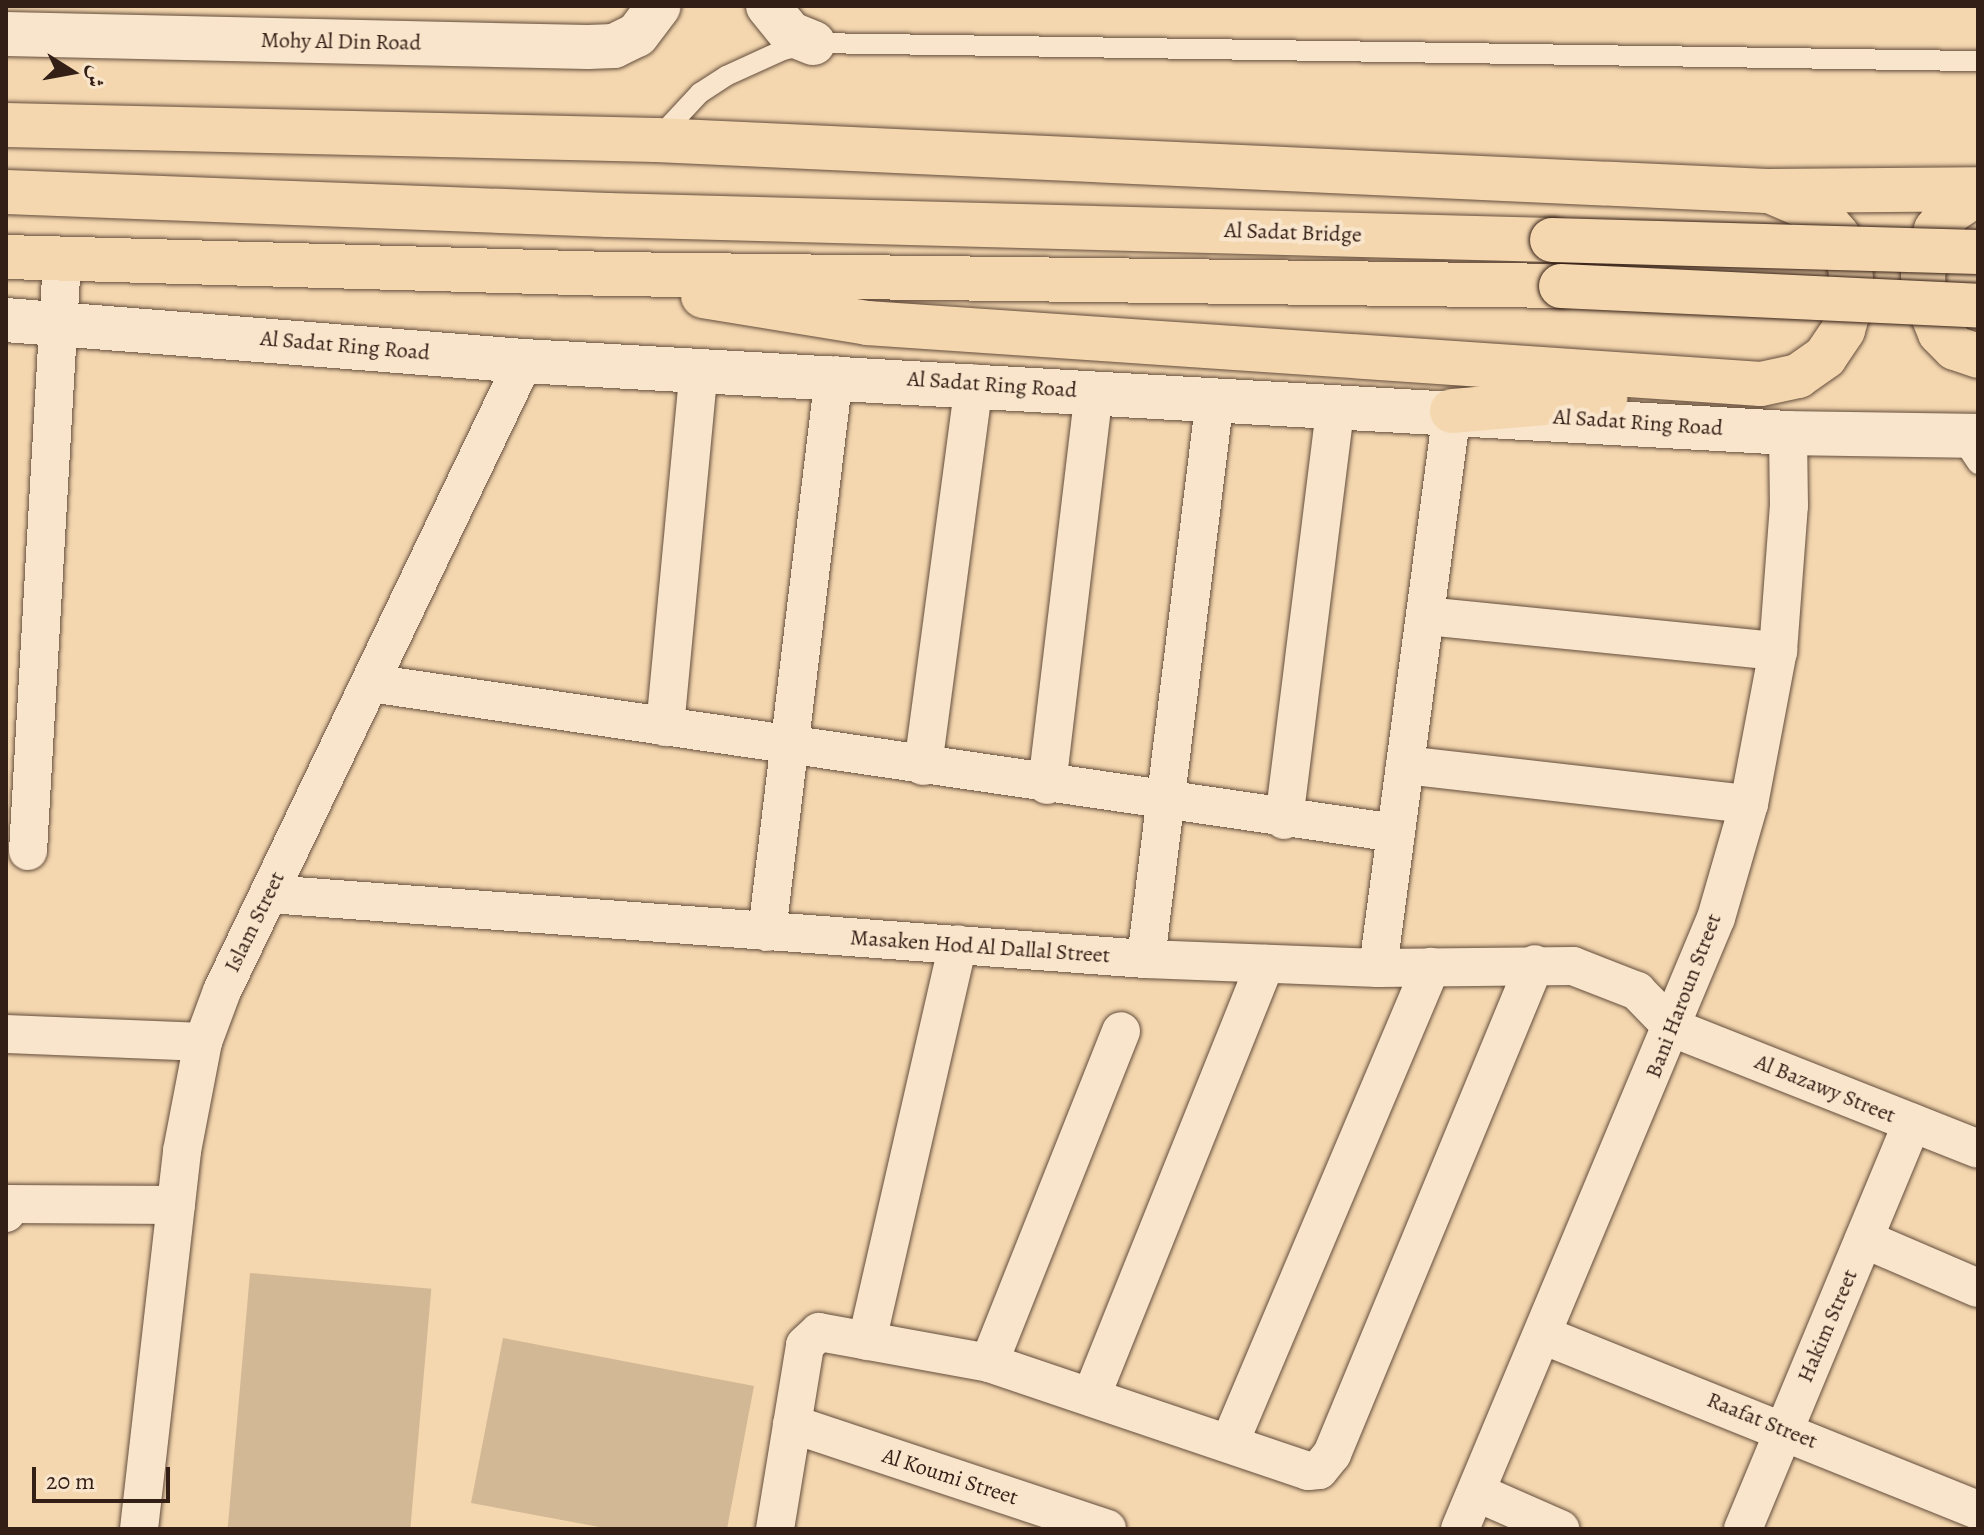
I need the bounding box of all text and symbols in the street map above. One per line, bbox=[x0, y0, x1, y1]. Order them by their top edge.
street label: Mohy Al Din Road bbox=[260, 27, 422, 57]
north arrow bbox=[32, 32, 112, 112]
text: ش bbox=[79, 63, 112, 90]
street label: Al Sadat Bridge bbox=[1224, 217, 1362, 249]
street label: Al Sadat Ring Road bbox=[259, 325, 431, 367]
street label: Al Sadat Ring Road bbox=[906, 366, 1078, 404]
street label: Al Sadat Ring Road bbox=[1552, 404, 1724, 442]
street label: Islam Street bbox=[219, 867, 291, 977]
street label: Bani Haroun Street bbox=[1641, 910, 1727, 1082]
street label: Masaken Hod Al Dallal Street bbox=[849, 925, 1111, 969]
street label: Al Bazawy Street bbox=[1751, 1049, 1899, 1129]
street label: Hakim Street bbox=[1792, 1265, 1864, 1387]
street label: Raafat Street bbox=[1703, 1387, 1821, 1455]
street label: Al Koumi Street bbox=[879, 1443, 1021, 1511]
scale bar bbox=[36, 1451, 174, 1501]
text: 20 m bbox=[46, 1465, 95, 1497]

